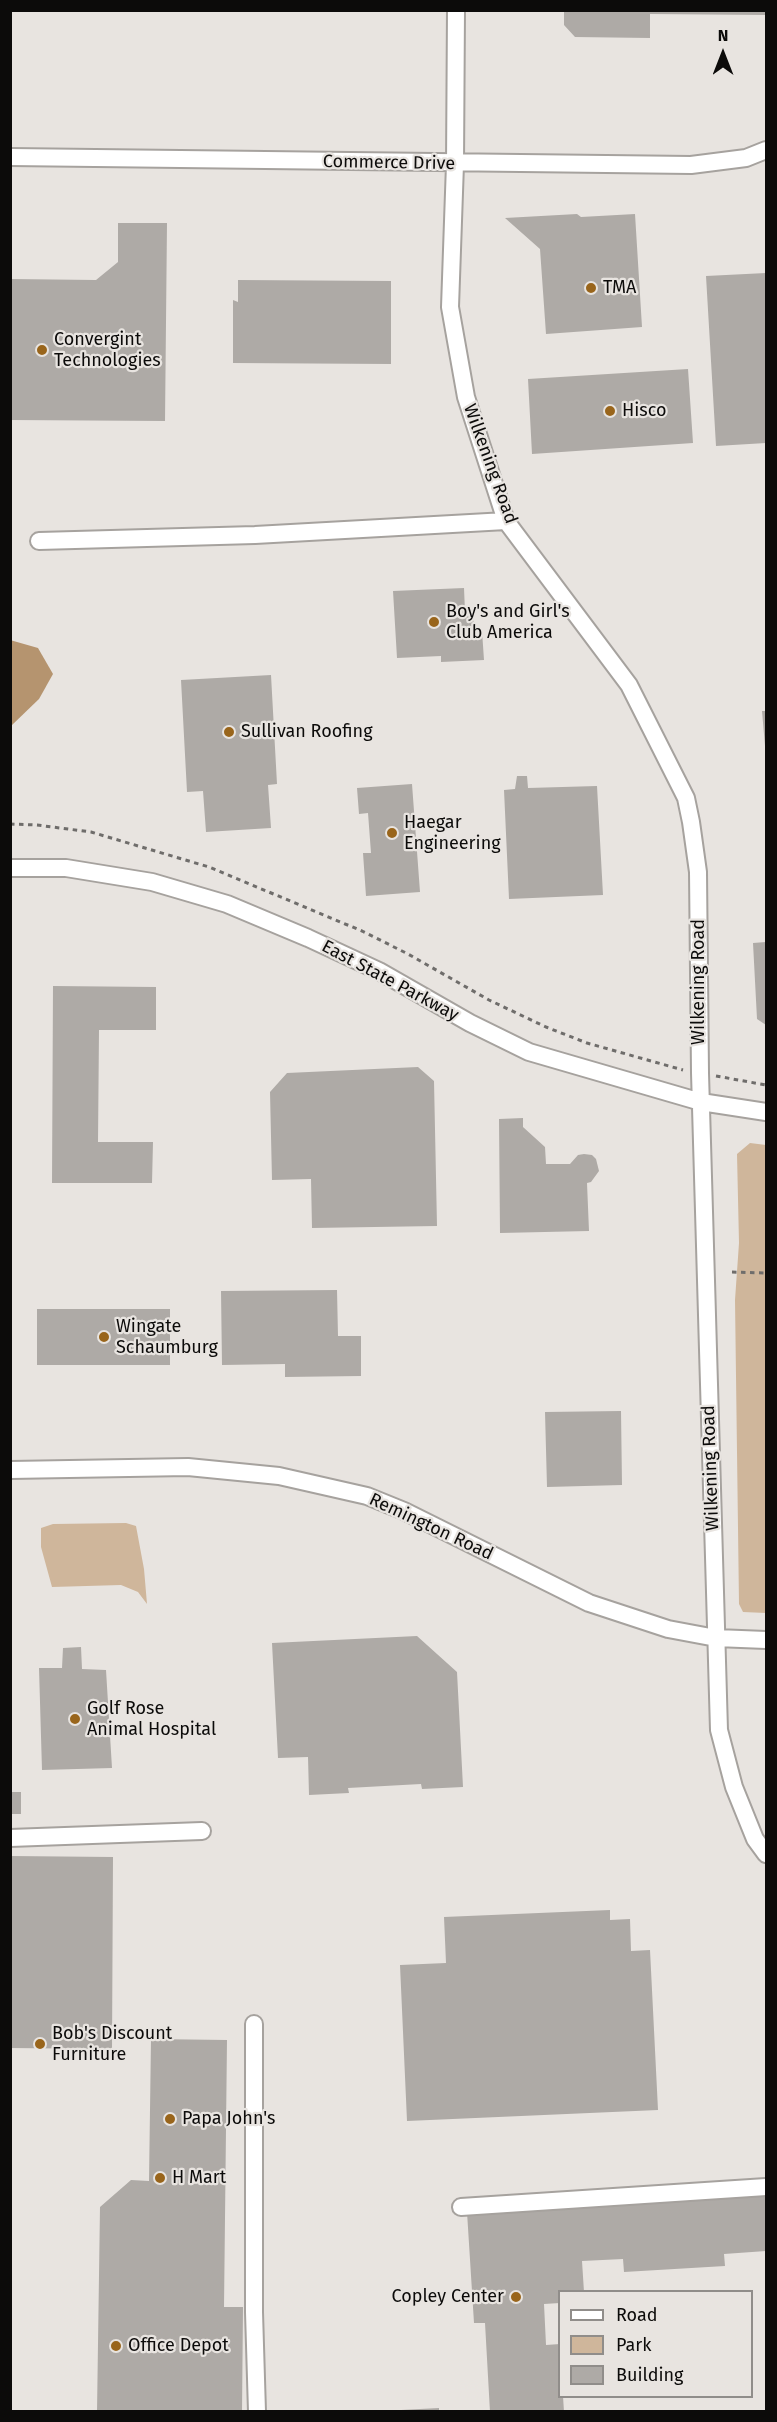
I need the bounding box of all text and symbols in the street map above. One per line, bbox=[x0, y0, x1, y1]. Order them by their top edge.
north arrow bbox=[693, 24, 753, 84]
text: N bbox=[718, 26, 728, 45]
street label: Commerce Drive bbox=[323, 151, 455, 175]
place label: TMA bbox=[603, 277, 636, 299]
marker: TMA bbox=[584, 281, 598, 295]
place label: Convergint Technologies bbox=[54, 329, 161, 372]
marker: Convergint Technologies bbox=[35, 343, 49, 357]
place label: Hisco bbox=[622, 400, 666, 422]
street label: Wilkening Road bbox=[458, 401, 522, 527]
marker: Hisco bbox=[603, 404, 617, 418]
place label: Boy's and Girl's Club America bbox=[446, 601, 570, 644]
marker: Boy's and Girl's Club America bbox=[427, 615, 441, 629]
place label: Sullivan Roofing bbox=[241, 721, 372, 743]
marker: Sullivan Roofing bbox=[222, 725, 236, 739]
place label: Haegar Engineering bbox=[404, 812, 501, 854]
marker: Haegar Engineering bbox=[385, 826, 399, 840]
street label: Wilkening Road bbox=[688, 919, 710, 1045]
street label: East State Parkway bbox=[318, 936, 462, 1026]
place label: Wingate Schaumburg bbox=[116, 1316, 218, 1358]
marker: Wingate Schaumburg bbox=[97, 1330, 111, 1344]
street label: Wilkening Road bbox=[698, 1405, 724, 1531]
street label: Remington Road bbox=[366, 1489, 496, 1565]
place label: Golf Rose Animal Hospital bbox=[87, 1698, 216, 1740]
marker: Golf Rose Animal Hospital bbox=[68, 1712, 82, 1726]
place label: Bob's Discount Furniture bbox=[52, 2023, 172, 2066]
marker: Bob's Discount Furniture bbox=[33, 2037, 47, 2051]
place label: Papa John's bbox=[182, 2108, 275, 2130]
marker: Papa John's bbox=[163, 2112, 177, 2126]
place label: H Mart bbox=[172, 2167, 226, 2189]
marker: H Mart bbox=[153, 2171, 167, 2185]
place label: Copley Center bbox=[391, 2286, 504, 2308]
marker: Copley Center bbox=[509, 2290, 523, 2304]
legend bbox=[558, 2290, 753, 2398]
text: Road bbox=[616, 2304, 658, 2326]
text: Park bbox=[616, 2334, 651, 2356]
place label: Office Depot bbox=[128, 2335, 229, 2357]
marker: Office Depot bbox=[109, 2339, 123, 2353]
text: Building bbox=[616, 2364, 683, 2386]

